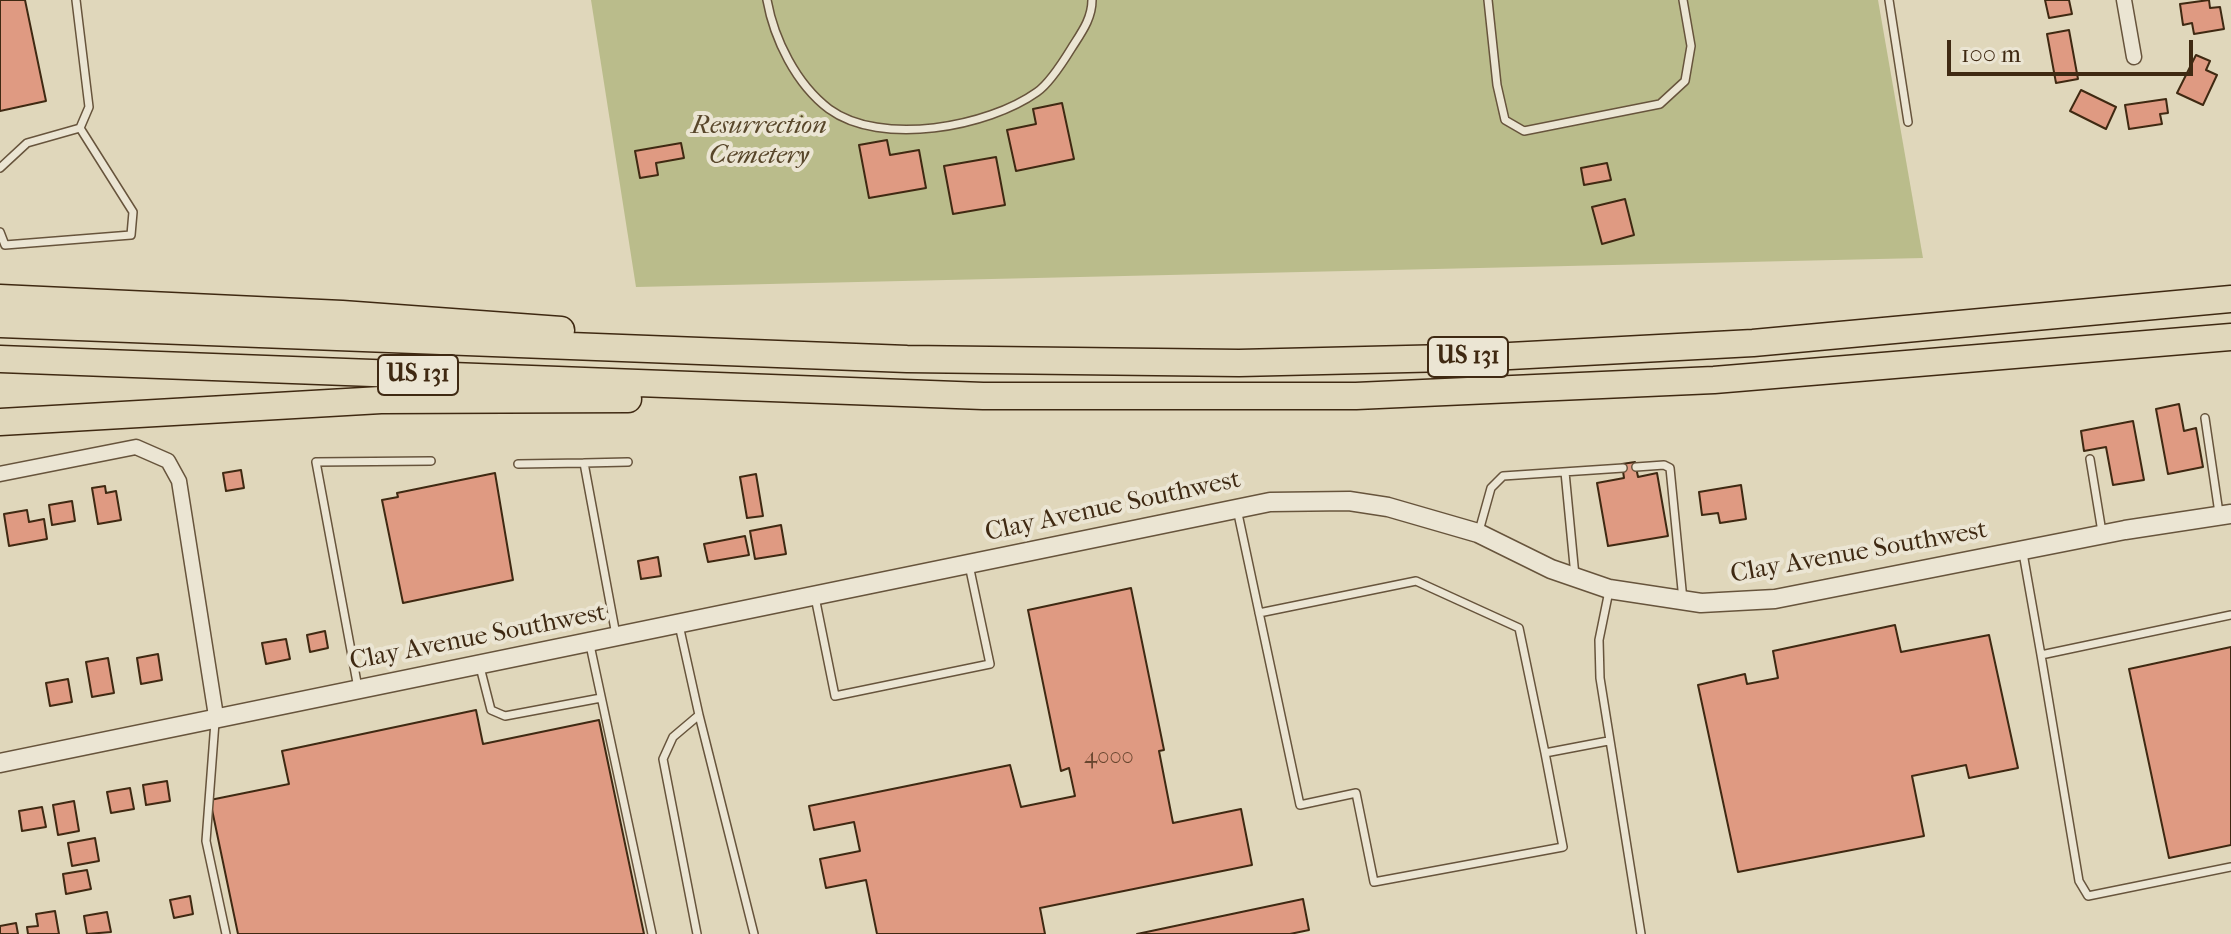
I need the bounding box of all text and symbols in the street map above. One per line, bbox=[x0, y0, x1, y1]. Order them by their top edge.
scale bar bbox=[1951, 24, 2197, 74]
text: 100 m bbox=[1961, 40, 2021, 68]
park label: Resurrection Cemetery bbox=[691, 111, 827, 172]
road number: US 131 bbox=[1428, 337, 1508, 377]
road number: US 131 bbox=[378, 355, 458, 395]
street label: Clay Avenue Southwest bbox=[983, 465, 1243, 549]
street label: Clay Avenue Southwest bbox=[1728, 515, 1990, 591]
street label: Clay Avenue Southwest bbox=[347, 598, 609, 678]
house number: 4000 bbox=[1084, 745, 1134, 771]

